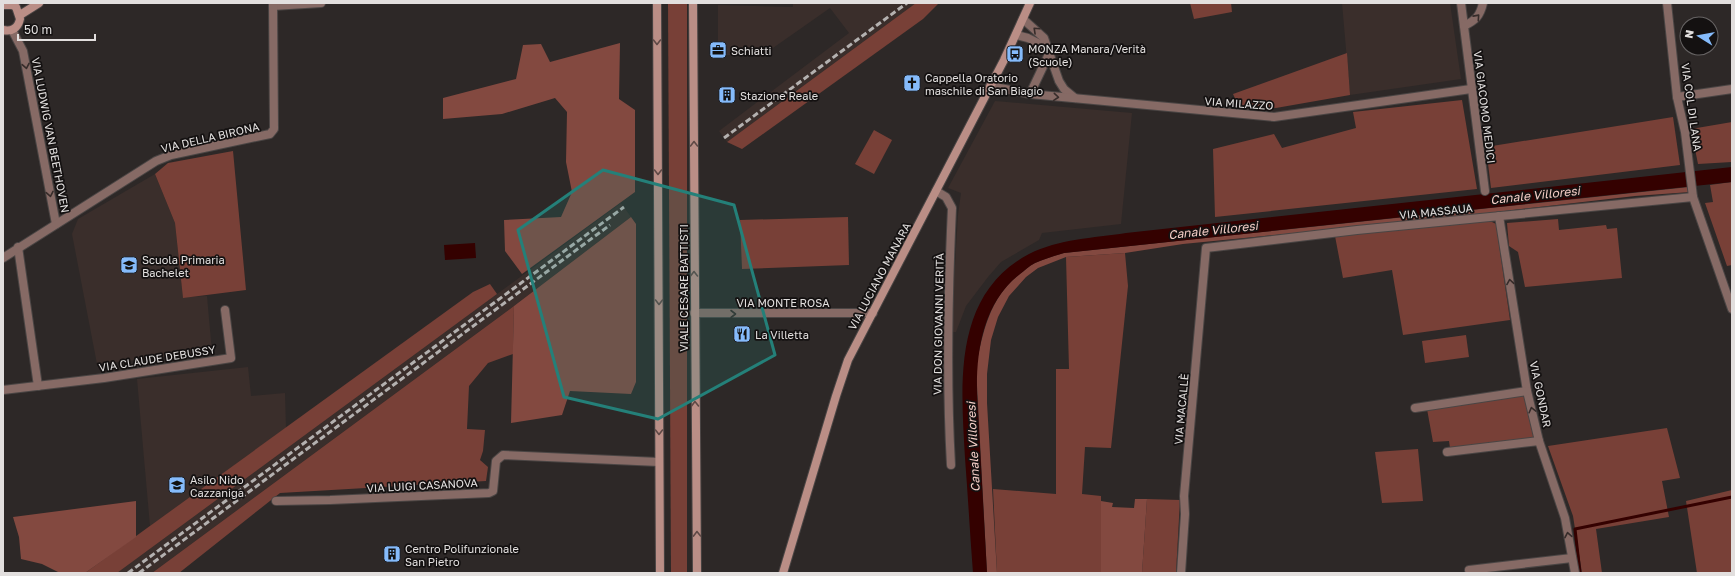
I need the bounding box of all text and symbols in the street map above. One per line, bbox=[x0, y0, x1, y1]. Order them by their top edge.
one-way arrow bbox=[1472, 14, 1479, 21]
scale bar bbox=[18, 16, 95, 42]
north arrow bbox=[1679, 16, 1719, 56]
text: 50 m bbox=[24, 22, 52, 37]
one-way arrow bbox=[1033, 27, 1041, 35]
text: N bbox=[1682, 29, 1696, 39]
one-way arrow bbox=[653, 39, 661, 45]
office icon: Schiatti bbox=[708, 40, 728, 60]
place label: MONZA Manara/Verità (Scuole) bbox=[1028, 42, 1146, 68]
place label: Schiatti bbox=[731, 44, 772, 57]
bus stop icon: MONZA Manara/Verità (Scuole) bbox=[1005, 44, 1025, 64]
street label: VIA GIACOMO MEDICI bbox=[1472, 50, 1498, 164]
street label: VIA LUDWIG VAN BEETHOVEN bbox=[30, 56, 72, 214]
street label: VIA COL DI LANA bbox=[1679, 62, 1705, 153]
one-way arrow bbox=[22, 63, 30, 69]
place label: Cappella Oratorio maschile di San Biagio bbox=[925, 71, 1044, 97]
church icon: Cappella Oratorio maschile di San Biagio bbox=[902, 73, 922, 93]
building icon: Stazione Reale bbox=[717, 85, 737, 105]
place label: Stazione Reale bbox=[740, 89, 818, 102]
one-way arrow bbox=[1053, 92, 1059, 101]
street label: VIA MILAZZO bbox=[1204, 94, 1274, 112]
street label: VIA DELLA BIRONA bbox=[160, 119, 261, 155]
one-way arrow bbox=[690, 141, 698, 147]
one-way arrow bbox=[654, 169, 662, 175]
water label: Canale Villoresi bbox=[1490, 183, 1582, 207]
one-way arrow bbox=[46, 191, 54, 197]
street label: VIA MASSAUA bbox=[1399, 201, 1474, 221]
water label: Canale Villoresi bbox=[1168, 218, 1260, 242]
street label: VIA LUCIANO MANARA bbox=[845, 219, 913, 332]
street label: VIALE CESARE BATTISTI bbox=[677, 224, 690, 352]
street label: VIA DON GIOVANNI VERITÀ bbox=[930, 252, 946, 395]
place label: Scuola Primaria Bachelet bbox=[142, 253, 225, 279]
school or university icon: Scuola Primaria Bachelet bbox=[119, 255, 139, 275]
one-way arrow bbox=[690, 271, 698, 277]
one-way arrow bbox=[1506, 279, 1515, 285]
street label: VIA MONTE ROSA bbox=[736, 296, 830, 309]
one-way arrow bbox=[655, 299, 663, 305]
one-way arrow bbox=[730, 310, 736, 318]
restaurant icon: La Villetta bbox=[732, 324, 752, 344]
place label: La Villetta bbox=[755, 328, 809, 341]
street label: VIA CLAUDE DEBUSSY bbox=[98, 342, 216, 374]
street label: VIA GONDAR bbox=[1528, 360, 1554, 428]
street label: VIA MACALLÈ bbox=[1171, 373, 1191, 445]
water label: Canale Villoresi bbox=[963, 400, 983, 492]
one-way arrow bbox=[691, 401, 699, 407]
one-way arrow bbox=[1528, 407, 1537, 414]
one-way arrow bbox=[655, 429, 663, 435]
place label: Asilo Nido Cazzaniga bbox=[190, 473, 244, 499]
school or university icon: Asilo Nido Cazzaniga bbox=[167, 475, 187, 495]
street label: VIA LUIGI CASANOVA bbox=[366, 476, 478, 494]
one-way arrow bbox=[693, 531, 701, 537]
one-way arrow bbox=[1564, 531, 1573, 538]
place label: Centro Polifunzionale San Pietro bbox=[405, 542, 519, 568]
building icon: Centro Polifunzionale San Pietro bbox=[382, 544, 402, 564]

